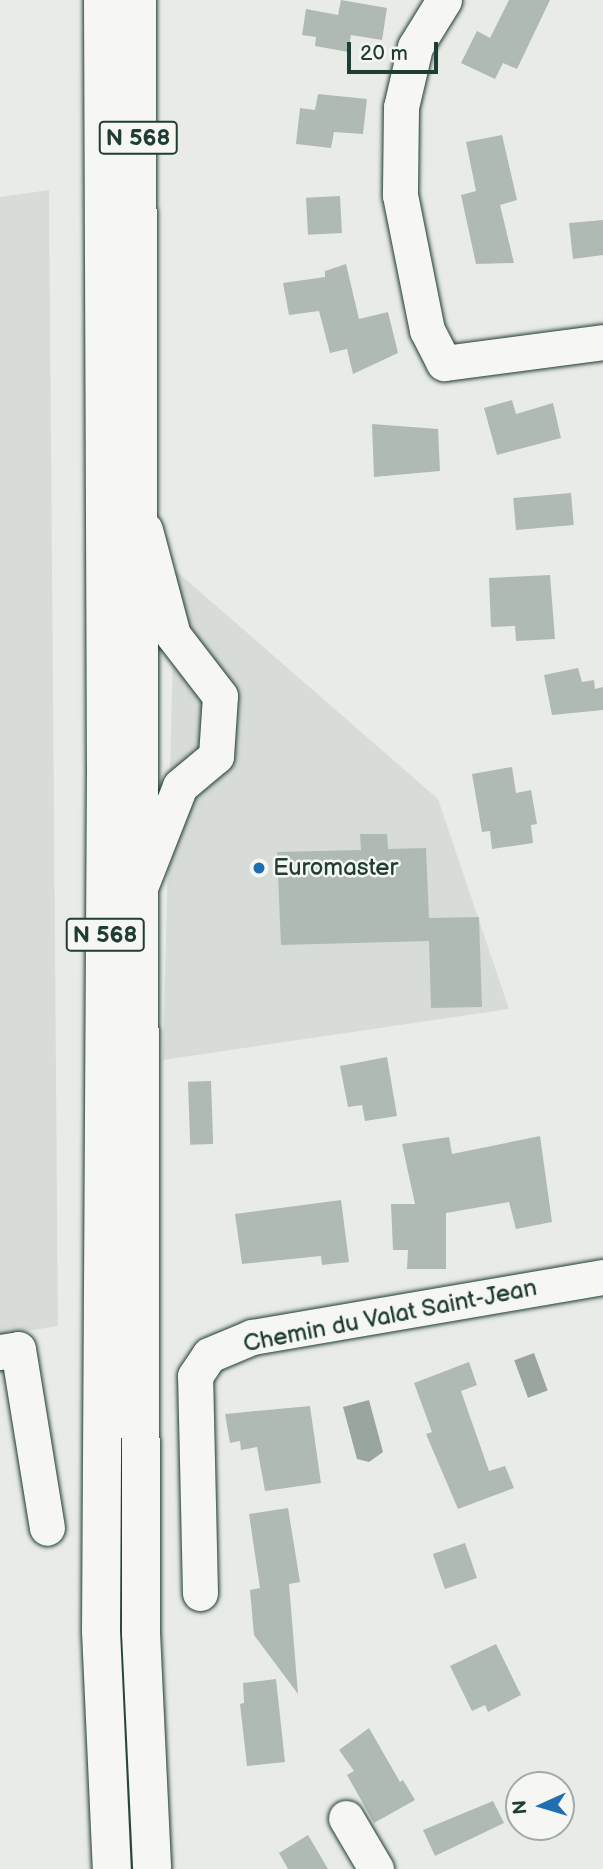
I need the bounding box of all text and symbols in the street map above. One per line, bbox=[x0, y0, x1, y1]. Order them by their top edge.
scale bar bbox=[351, 28, 442, 72]
text: 20 m bbox=[360, 41, 408, 66]
road number: N 568 bbox=[98, 119, 178, 158]
place label: Euromaster bbox=[273, 854, 398, 882]
marker: Euromaster bbox=[251, 860, 267, 876]
road number: N 568 bbox=[65, 916, 145, 954]
street label: Chemin du Valat Saint-Jean bbox=[240, 1273, 540, 1359]
north arrow bbox=[505, 1771, 575, 1841]
text: N bbox=[509, 1799, 533, 1815]

